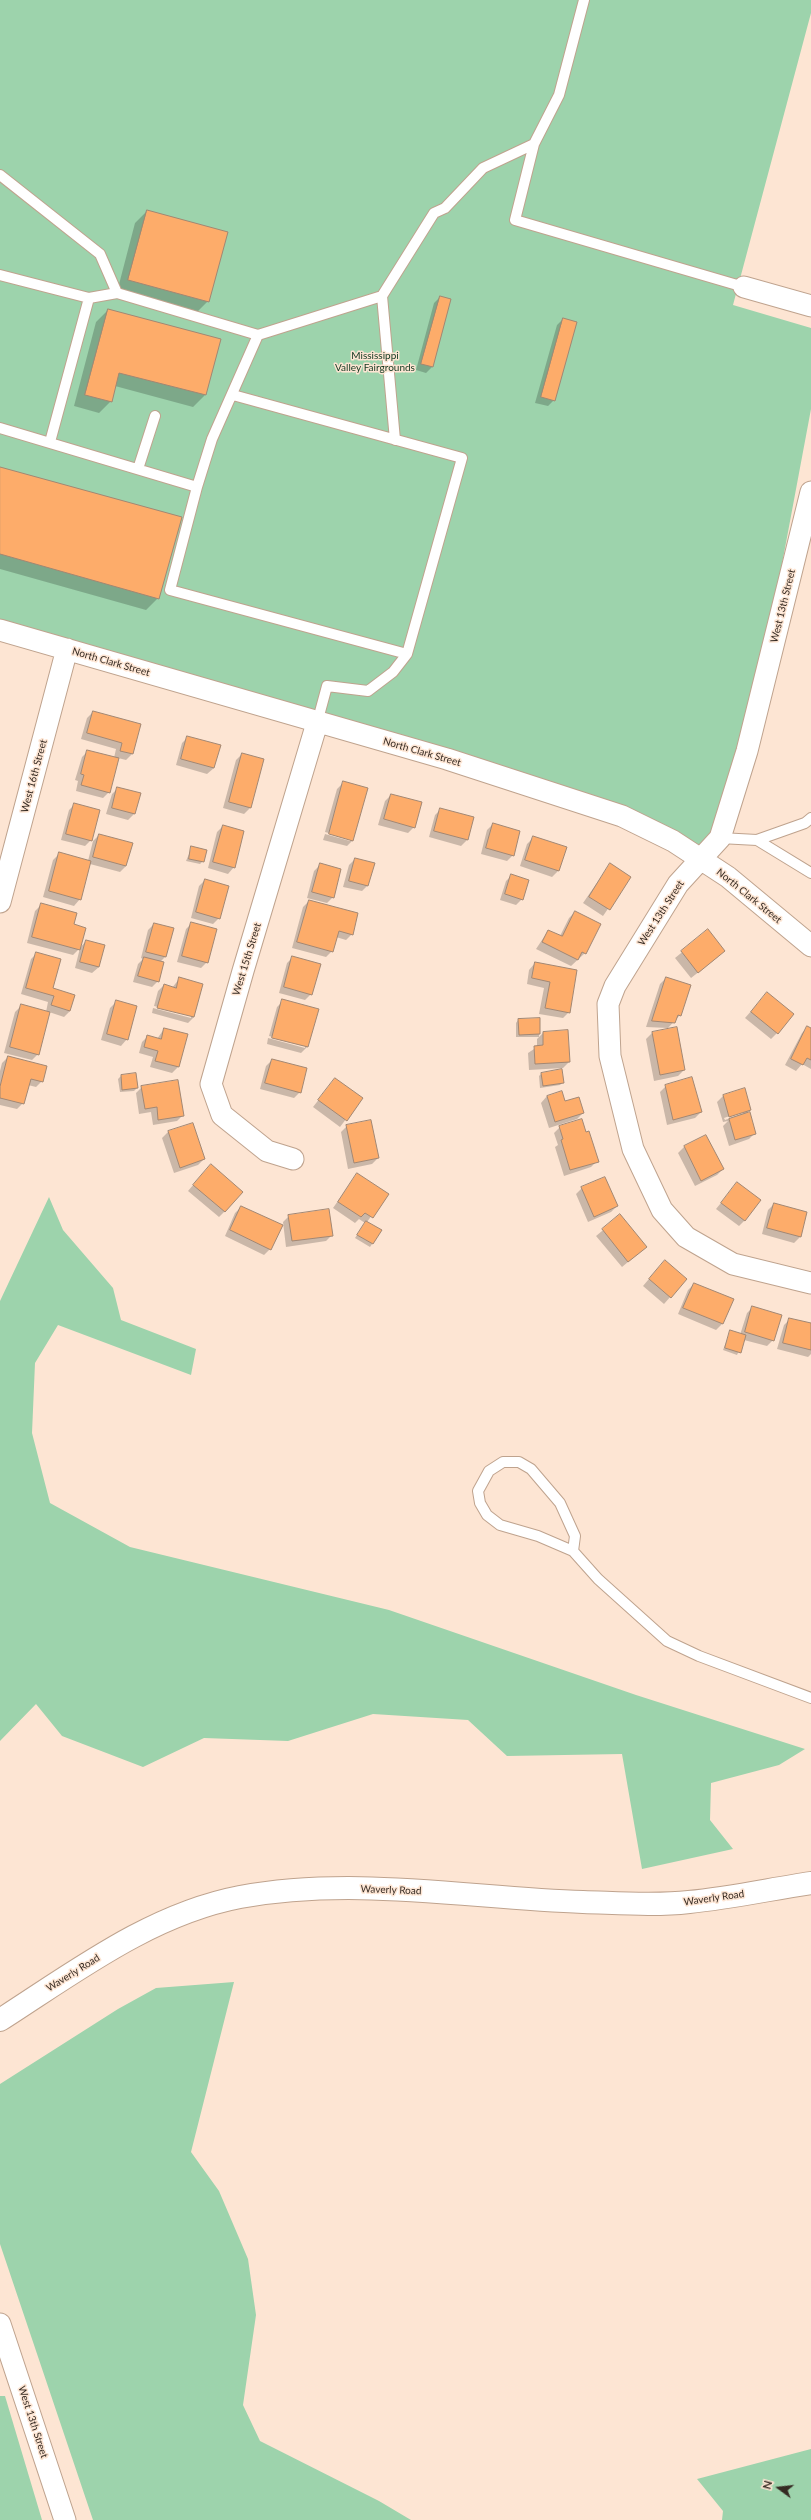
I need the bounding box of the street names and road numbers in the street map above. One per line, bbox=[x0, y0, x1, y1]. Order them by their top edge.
street label: West 13th Street bbox=[768, 568, 798, 644]
street label: North Clark Street bbox=[71, 645, 151, 679]
street label: North Clark Street bbox=[382, 735, 462, 769]
street label: West 16th Street bbox=[18, 738, 50, 814]
street label: North Clark Street bbox=[714, 866, 784, 926]
street label: West 13th Street bbox=[635, 878, 687, 948]
street label: West 15th Street bbox=[230, 921, 264, 997]
street label: Waverly Road bbox=[360, 1883, 422, 1897]
street label: Waverly Road bbox=[683, 1888, 745, 1908]
street label: Waverly Road bbox=[44, 1952, 102, 1994]
street label: West 13th Street bbox=[16, 2384, 50, 2460]

